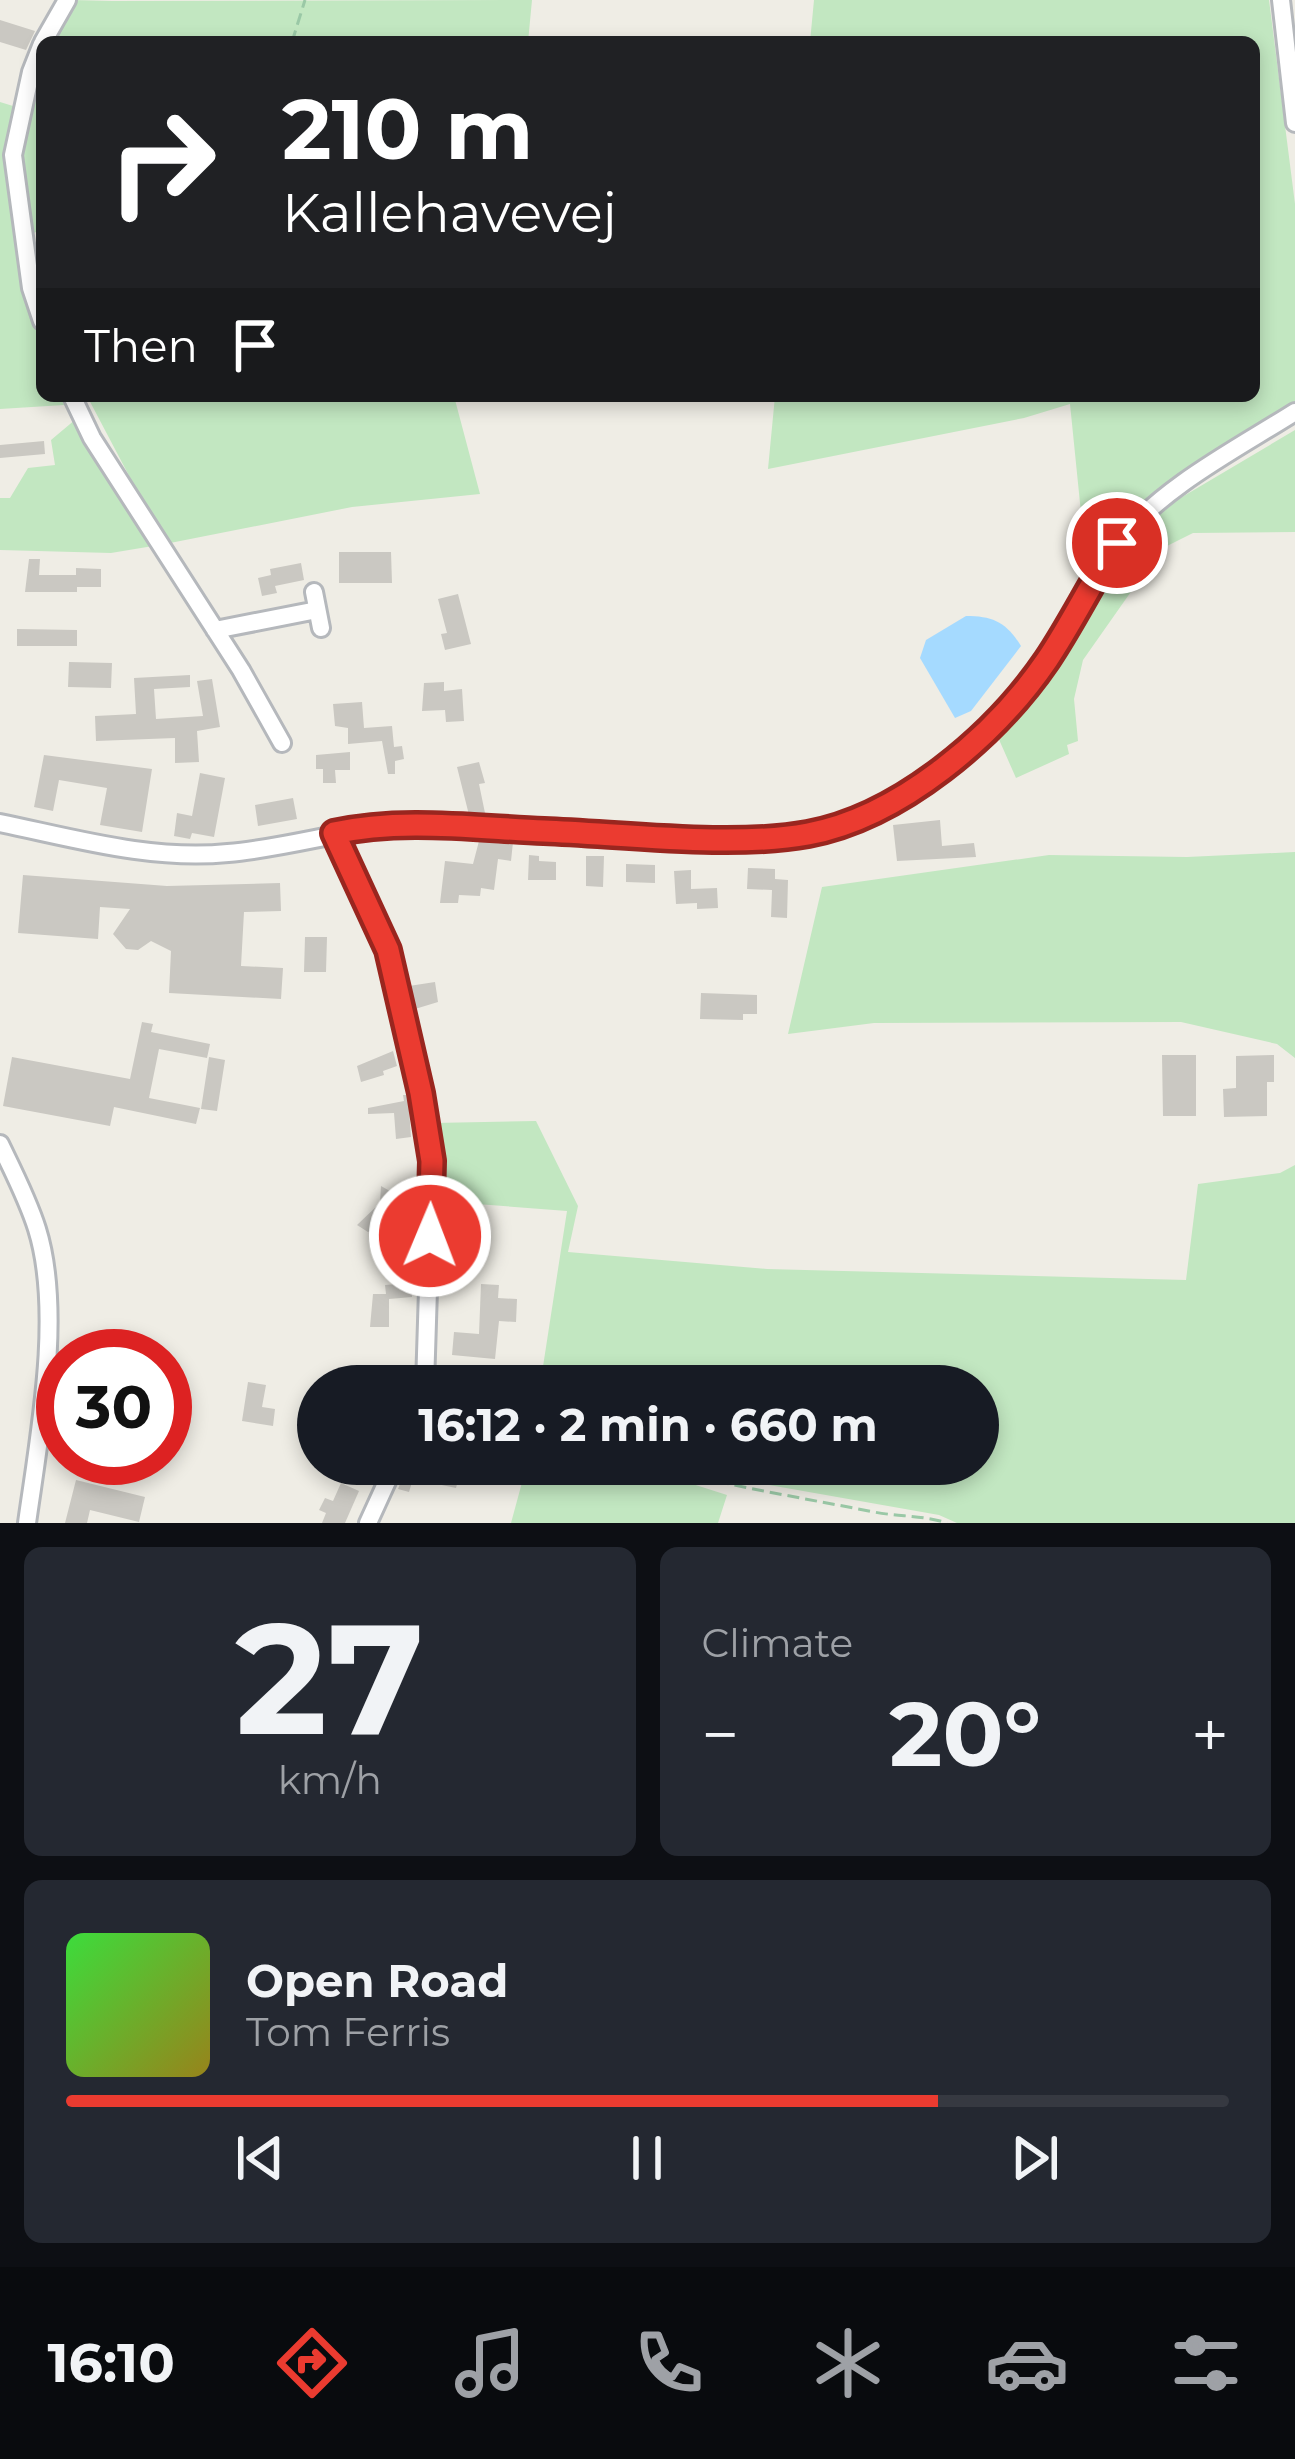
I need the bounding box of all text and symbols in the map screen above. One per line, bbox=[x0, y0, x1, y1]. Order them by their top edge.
text: 210 m bbox=[282, 78, 533, 180]
icon: right bbox=[84, 84, 240, 240]
text: Kallehavevej bbox=[282, 180, 617, 246]
icon: arrive bbox=[222, 312, 288, 378]
text: Then bbox=[84, 318, 198, 373]
pin bbox=[1066, 492, 1168, 594]
icon: arrive bbox=[1084, 510, 1150, 576]
position arrow bbox=[367, 1173, 493, 1299]
speed limit sign: 30 bbox=[36, 1329, 192, 1485]
text: 16:12 · 2 min · 660 m bbox=[418, 1397, 878, 1452]
text: 27 bbox=[235, 1583, 424, 1773]
text: Climate bbox=[702, 1619, 853, 1667]
text: 20° bbox=[889, 1679, 1041, 1789]
text: − bbox=[702, 1694, 739, 1775]
text: + bbox=[1191, 1694, 1229, 1775]
text: km/h bbox=[278, 1756, 382, 1804]
text: Open Road bbox=[246, 1953, 508, 2008]
text: Tom Ferris bbox=[246, 2008, 450, 2056]
icon: previous bbox=[227, 2125, 293, 2191]
icon: pause bbox=[614, 2125, 680, 2191]
icon: next bbox=[1002, 2125, 1068, 2191]
icon: directions bbox=[270, 2321, 354, 2405]
icon: music bbox=[448, 2321, 532, 2405]
icon: phone bbox=[627, 2321, 711, 2405]
icon: climate bbox=[806, 2321, 890, 2405]
icon: car bbox=[985, 2321, 1069, 2405]
icon: filters bbox=[1164, 2321, 1248, 2405]
text: 16:10 bbox=[47, 2330, 175, 2396]

